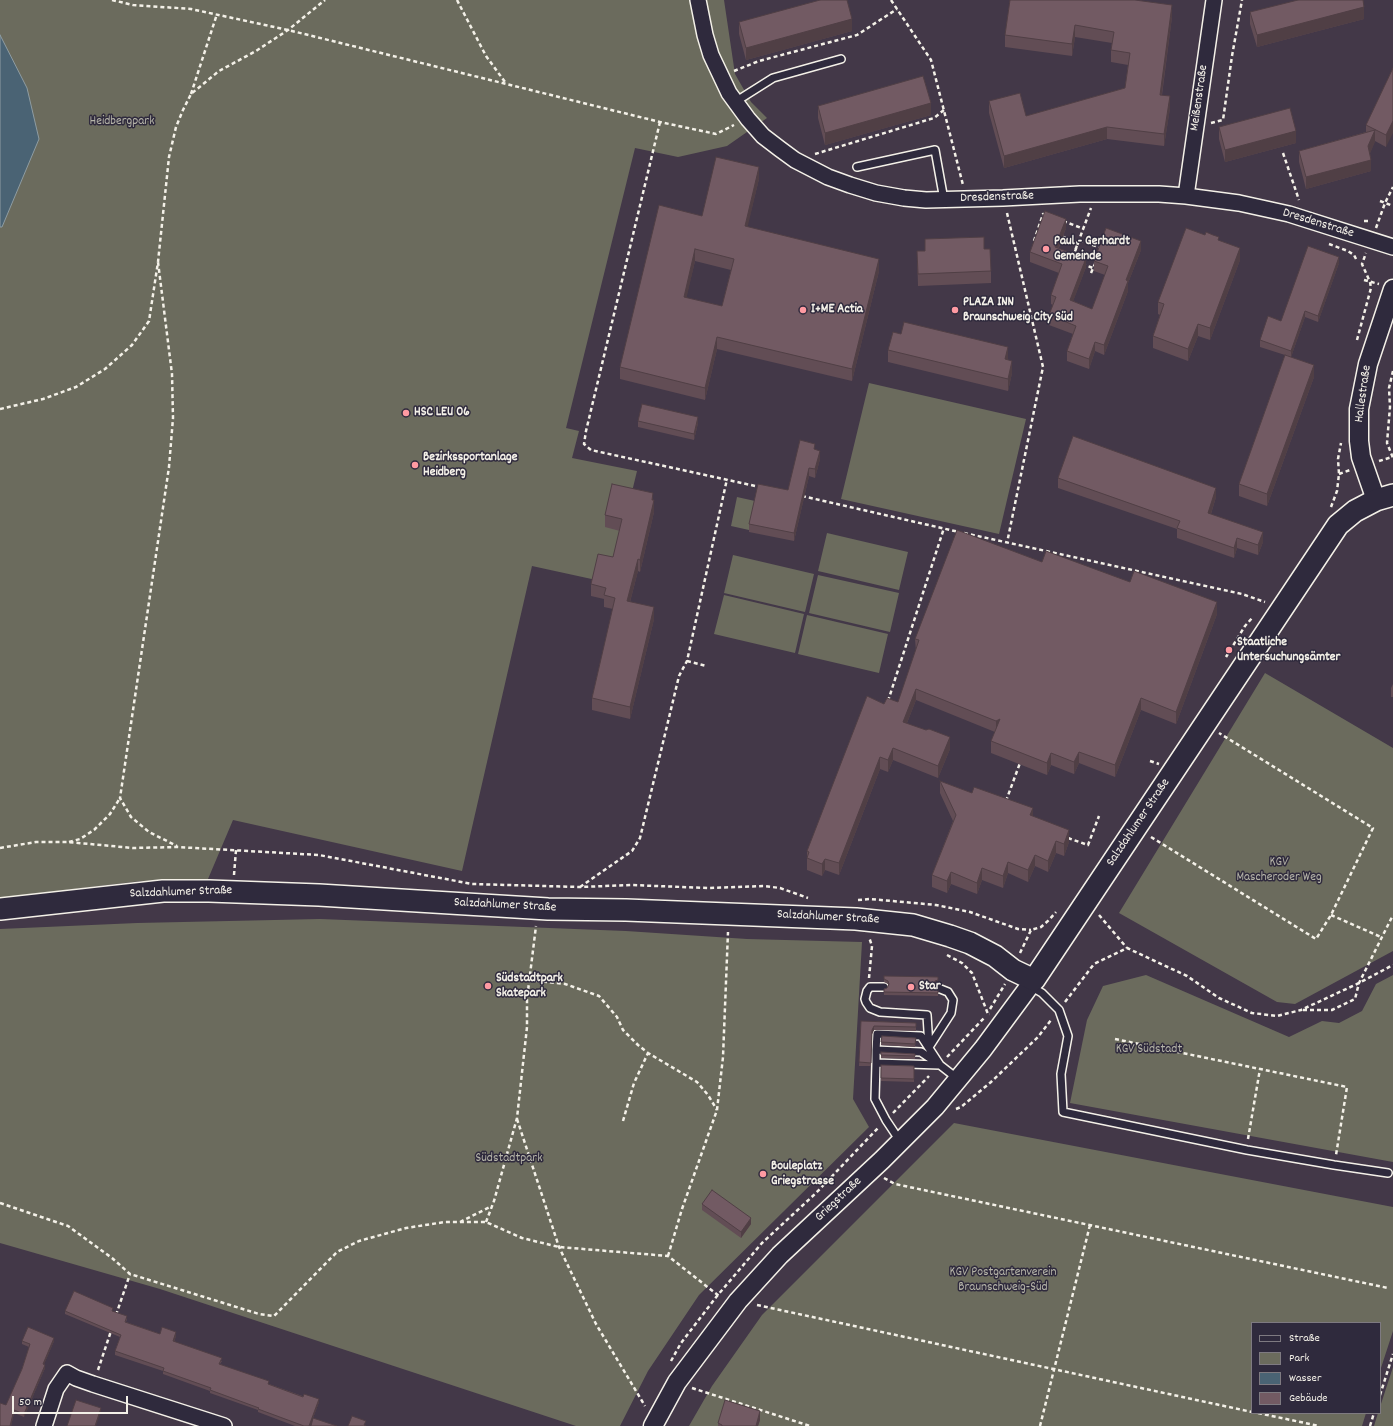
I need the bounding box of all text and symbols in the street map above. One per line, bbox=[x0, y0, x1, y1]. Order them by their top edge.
street label: Meißenstraße bbox=[1188, 64, 1212, 132]
park label: Heidbergpark bbox=[90, 114, 154, 130]
street label: Dresdenstraße bbox=[960, 189, 1034, 207]
street label: Dresdenstraße bbox=[1281, 206, 1355, 242]
place label: Paul - Gerhardt Gemeinde bbox=[1054, 234, 1130, 265]
marker: Paul - Gerhardt Gemeinde bbox=[1041, 244, 1051, 254]
place label: PLAZA INN Braunschweig City Süd bbox=[963, 295, 1073, 326]
place label: I+ME Actia bbox=[811, 302, 863, 318]
marker: I+ME Actia bbox=[798, 305, 808, 315]
marker: PLAZA INN Braunschweig City Süd bbox=[950, 305, 960, 315]
street label: Hallestraße bbox=[1352, 364, 1376, 424]
place label: HSC LEU 06 bbox=[414, 405, 470, 421]
marker: HSC LEU 06 bbox=[401, 408, 411, 418]
place label: Bezirkssportanlage Heidberg bbox=[423, 450, 517, 481]
marker: Bezirkssportanlage Heidberg bbox=[410, 460, 420, 470]
place label: Staatliche Untersuchungsämter bbox=[1237, 635, 1340, 666]
marker: Staatliche Untersuchungsämter bbox=[1224, 645, 1234, 655]
street label: Salzdahlumer Straße bbox=[1104, 776, 1174, 870]
park label: KGV Mascheroder Weg bbox=[1236, 855, 1322, 886]
street label: Salzdahlumer Straße bbox=[130, 883, 232, 903]
street label: Salzdahlumer Straße bbox=[453, 896, 557, 916]
street label: Salzdahlumer Straße bbox=[776, 908, 880, 928]
place label: Südstadtpark Skatepark bbox=[496, 971, 563, 1002]
place label: Star bbox=[919, 979, 940, 995]
marker: Südstadtpark Skatepark bbox=[483, 981, 493, 991]
marker: Star bbox=[906, 982, 916, 992]
park label: KGV Südstadt bbox=[1116, 1042, 1182, 1058]
park label: Südstadtpark bbox=[476, 1151, 542, 1167]
place label: Bouleplatz Griegstrasse bbox=[771, 1159, 834, 1190]
marker: Bouleplatz Griegstrasse bbox=[758, 1169, 768, 1179]
street label: Griegstraße bbox=[812, 1174, 866, 1226]
park label: KGV Postgartenverein Braunschweig-Süd bbox=[950, 1265, 1056, 1296]
legend bbox=[1251, 1322, 1381, 1414]
text: Straße bbox=[1289, 1330, 1320, 1347]
text: Park bbox=[1289, 1350, 1309, 1367]
text: Wasser bbox=[1289, 1370, 1321, 1387]
scale bar bbox=[14, 1388, 130, 1414]
text: Gebäude bbox=[1289, 1390, 1328, 1407]
text: 50 m bbox=[19, 1394, 42, 1411]

